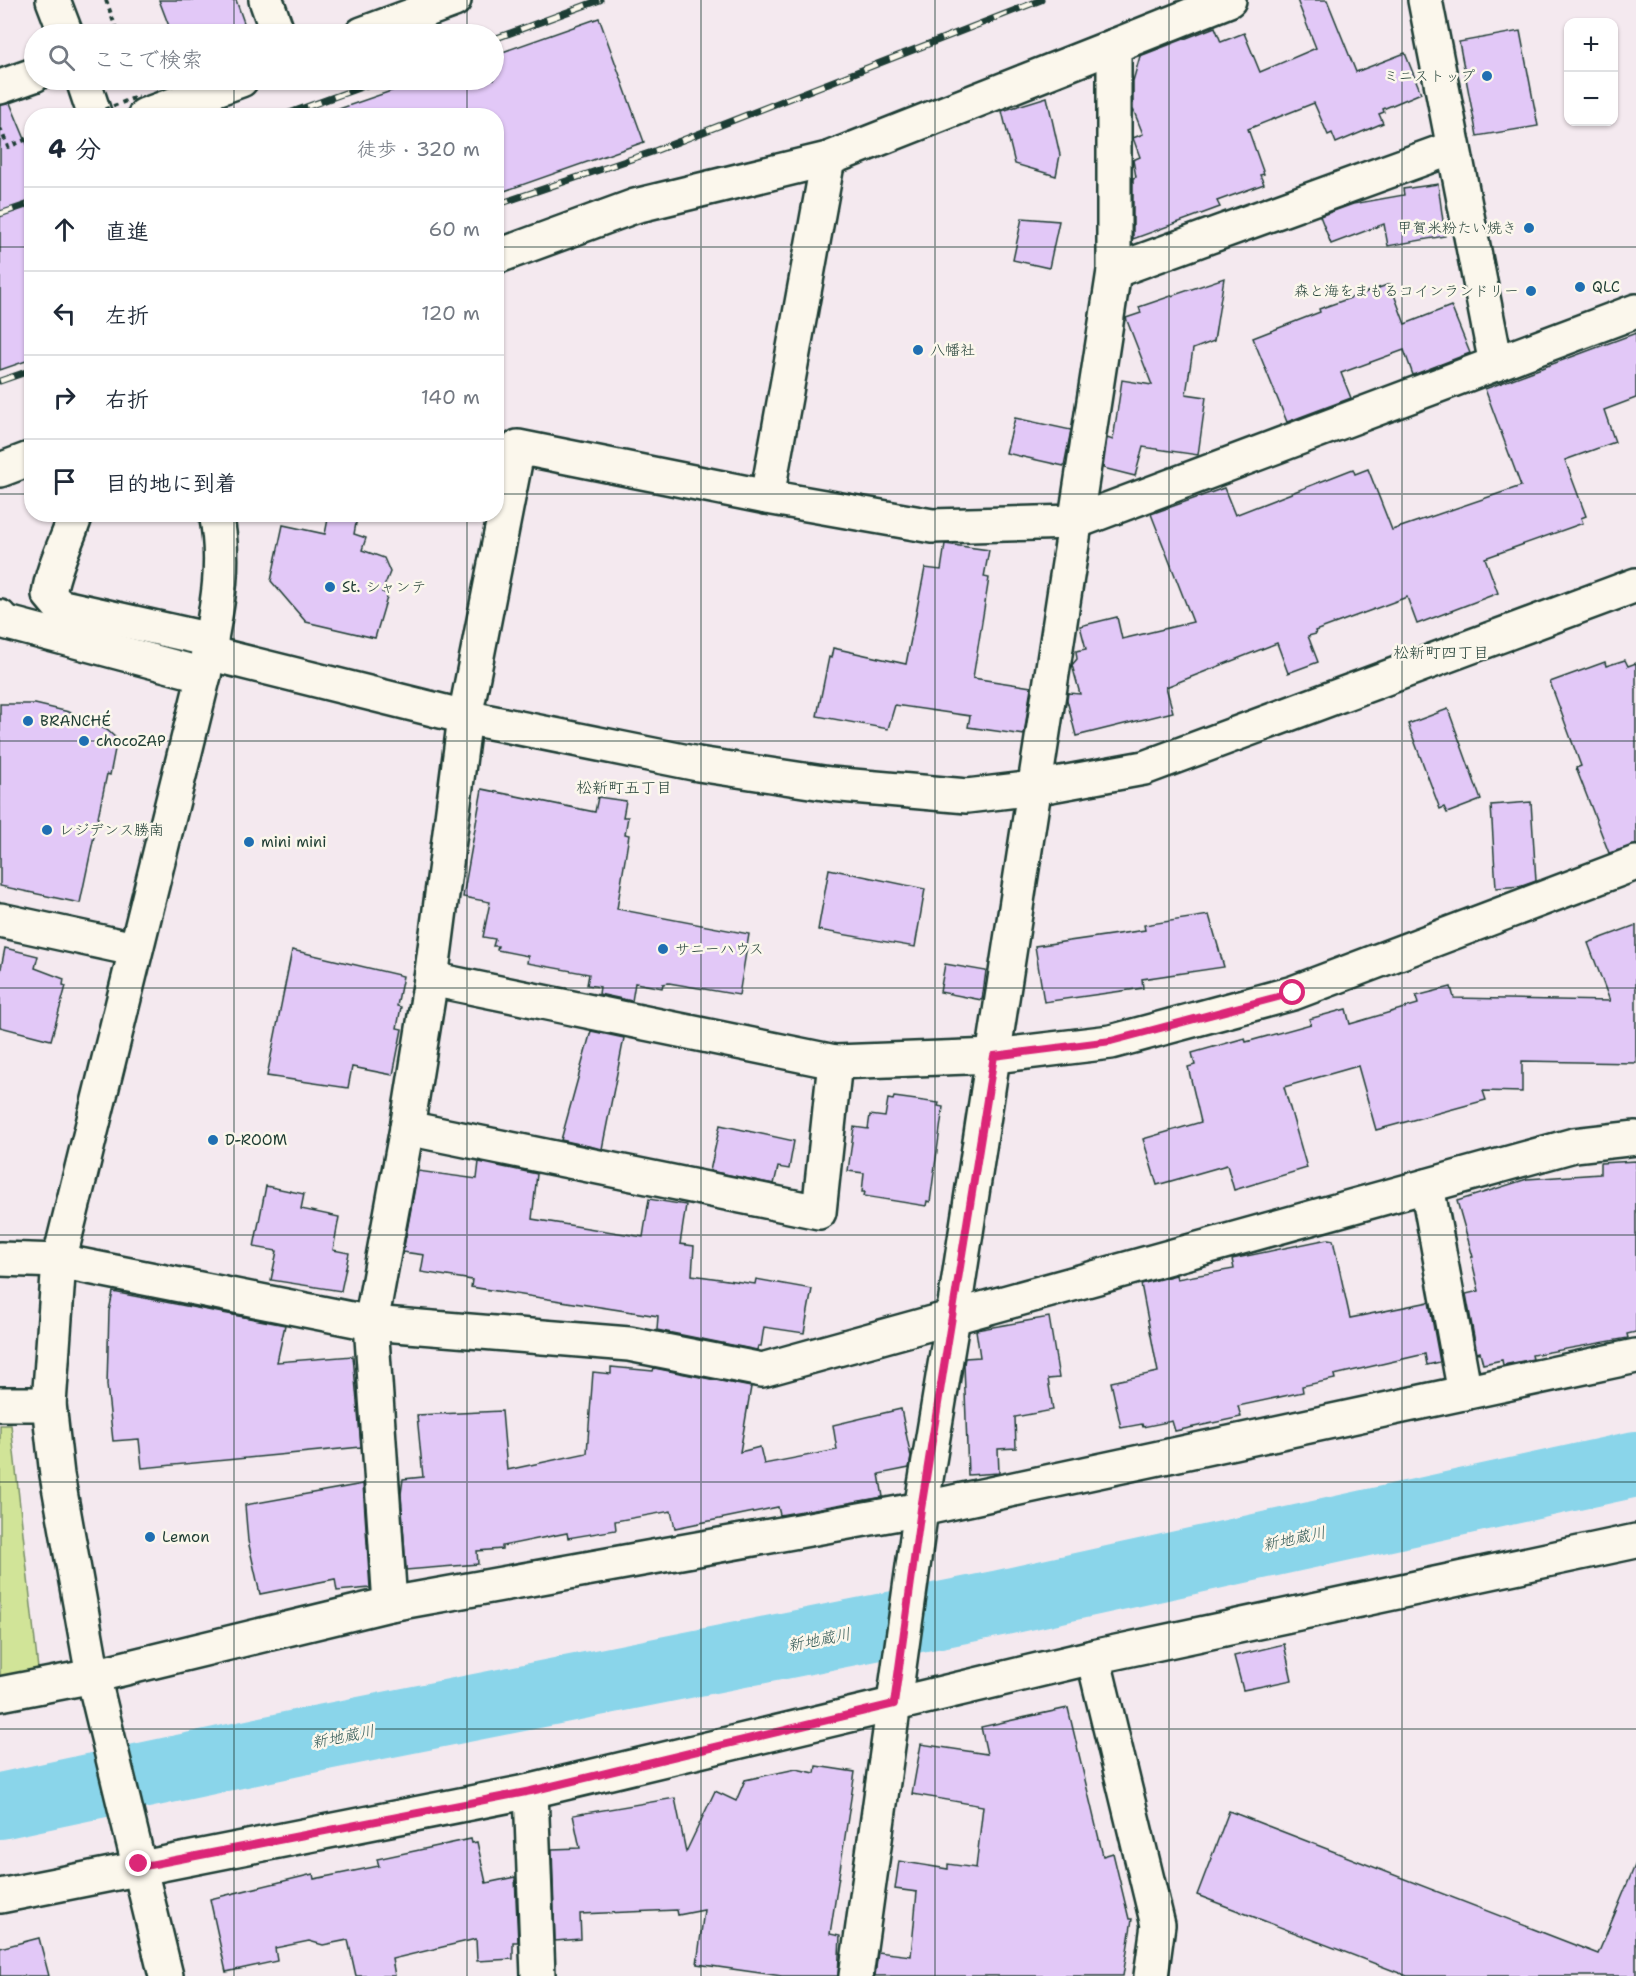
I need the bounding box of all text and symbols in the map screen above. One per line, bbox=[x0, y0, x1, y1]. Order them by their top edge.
map controls bbox=[1564, 18, 1618, 126]
button: + bbox=[1564, 18, 1618, 72]
search box bbox=[24, 24, 504, 90]
icon: search bbox=[45, 41, 78, 74]
text: ここで検索 bbox=[93, 45, 203, 74]
place label: ミニストップ bbox=[1383, 66, 1475, 86]
marker: ミニストップ bbox=[1480, 69, 1494, 83]
button: − bbox=[1564, 72, 1618, 126]
text: 4 分 bbox=[48, 131, 101, 166]
text: 徒歩 · 320 m bbox=[357, 136, 480, 162]
icon: ahead bbox=[48, 213, 81, 246]
text: 60 m bbox=[428, 216, 480, 242]
text: 直進 bbox=[105, 217, 149, 246]
place label: 甲賀米粉たい焼き bbox=[1397, 218, 1517, 238]
marker: 甲賀米粉たい焼き bbox=[1522, 221, 1536, 235]
place label: QLC bbox=[1592, 277, 1620, 297]
marker: QLC bbox=[1573, 280, 1587, 294]
place label: 森と海をまもるコインランドリー bbox=[1294, 281, 1519, 301]
marker: 森と海をまもるコインランドリー bbox=[1524, 284, 1538, 298]
icon: left bbox=[48, 297, 81, 330]
text: 120 m bbox=[421, 300, 480, 326]
text: 左折 bbox=[105, 301, 149, 330]
place label: 八幡社 bbox=[930, 340, 975, 360]
marker: 八幡社 bbox=[911, 343, 925, 357]
icon: right bbox=[48, 381, 81, 414]
text: 140 m bbox=[421, 384, 480, 410]
text: 右折 bbox=[105, 385, 149, 414]
icon: arrive bbox=[48, 465, 81, 498]
text: 目的地に到着 bbox=[105, 469, 237, 498]
place label: St. シャンテ bbox=[342, 577, 426, 597]
marker: St. シャンテ bbox=[323, 580, 337, 594]
district label: 松新町四丁目 bbox=[1393, 642, 1489, 663]
place label: BRANCHÉ bbox=[40, 710, 111, 731]
marker: BRANCHÉ bbox=[21, 714, 35, 728]
place label: chocoZAP bbox=[96, 731, 166, 751]
marker: chocoZAP bbox=[77, 734, 91, 748]
district label: 松新町五丁目 bbox=[576, 777, 672, 798]
place label: レジデンス勝南 bbox=[59, 820, 164, 840]
marker: レジデンス勝南 bbox=[40, 823, 54, 837]
place label: mini mini bbox=[261, 832, 326, 852]
marker: mini mini bbox=[242, 835, 256, 849]
place label: サニーハウス bbox=[675, 939, 764, 959]
marker: サニーハウス bbox=[656, 942, 670, 956]
route start bbox=[1279, 979, 1305, 1005]
place label: D-ROOM bbox=[225, 1130, 287, 1150]
marker: D-ROOM bbox=[206, 1133, 220, 1147]
water label: 新地蔵川 bbox=[1261, 1522, 1328, 1555]
place label: Lemon bbox=[162, 1527, 209, 1547]
marker: Lemon bbox=[143, 1530, 157, 1544]
water label: 新地蔵川 bbox=[786, 1623, 853, 1656]
water label: 新地蔵川 bbox=[310, 1720, 377, 1753]
route end bbox=[125, 1850, 151, 1876]

